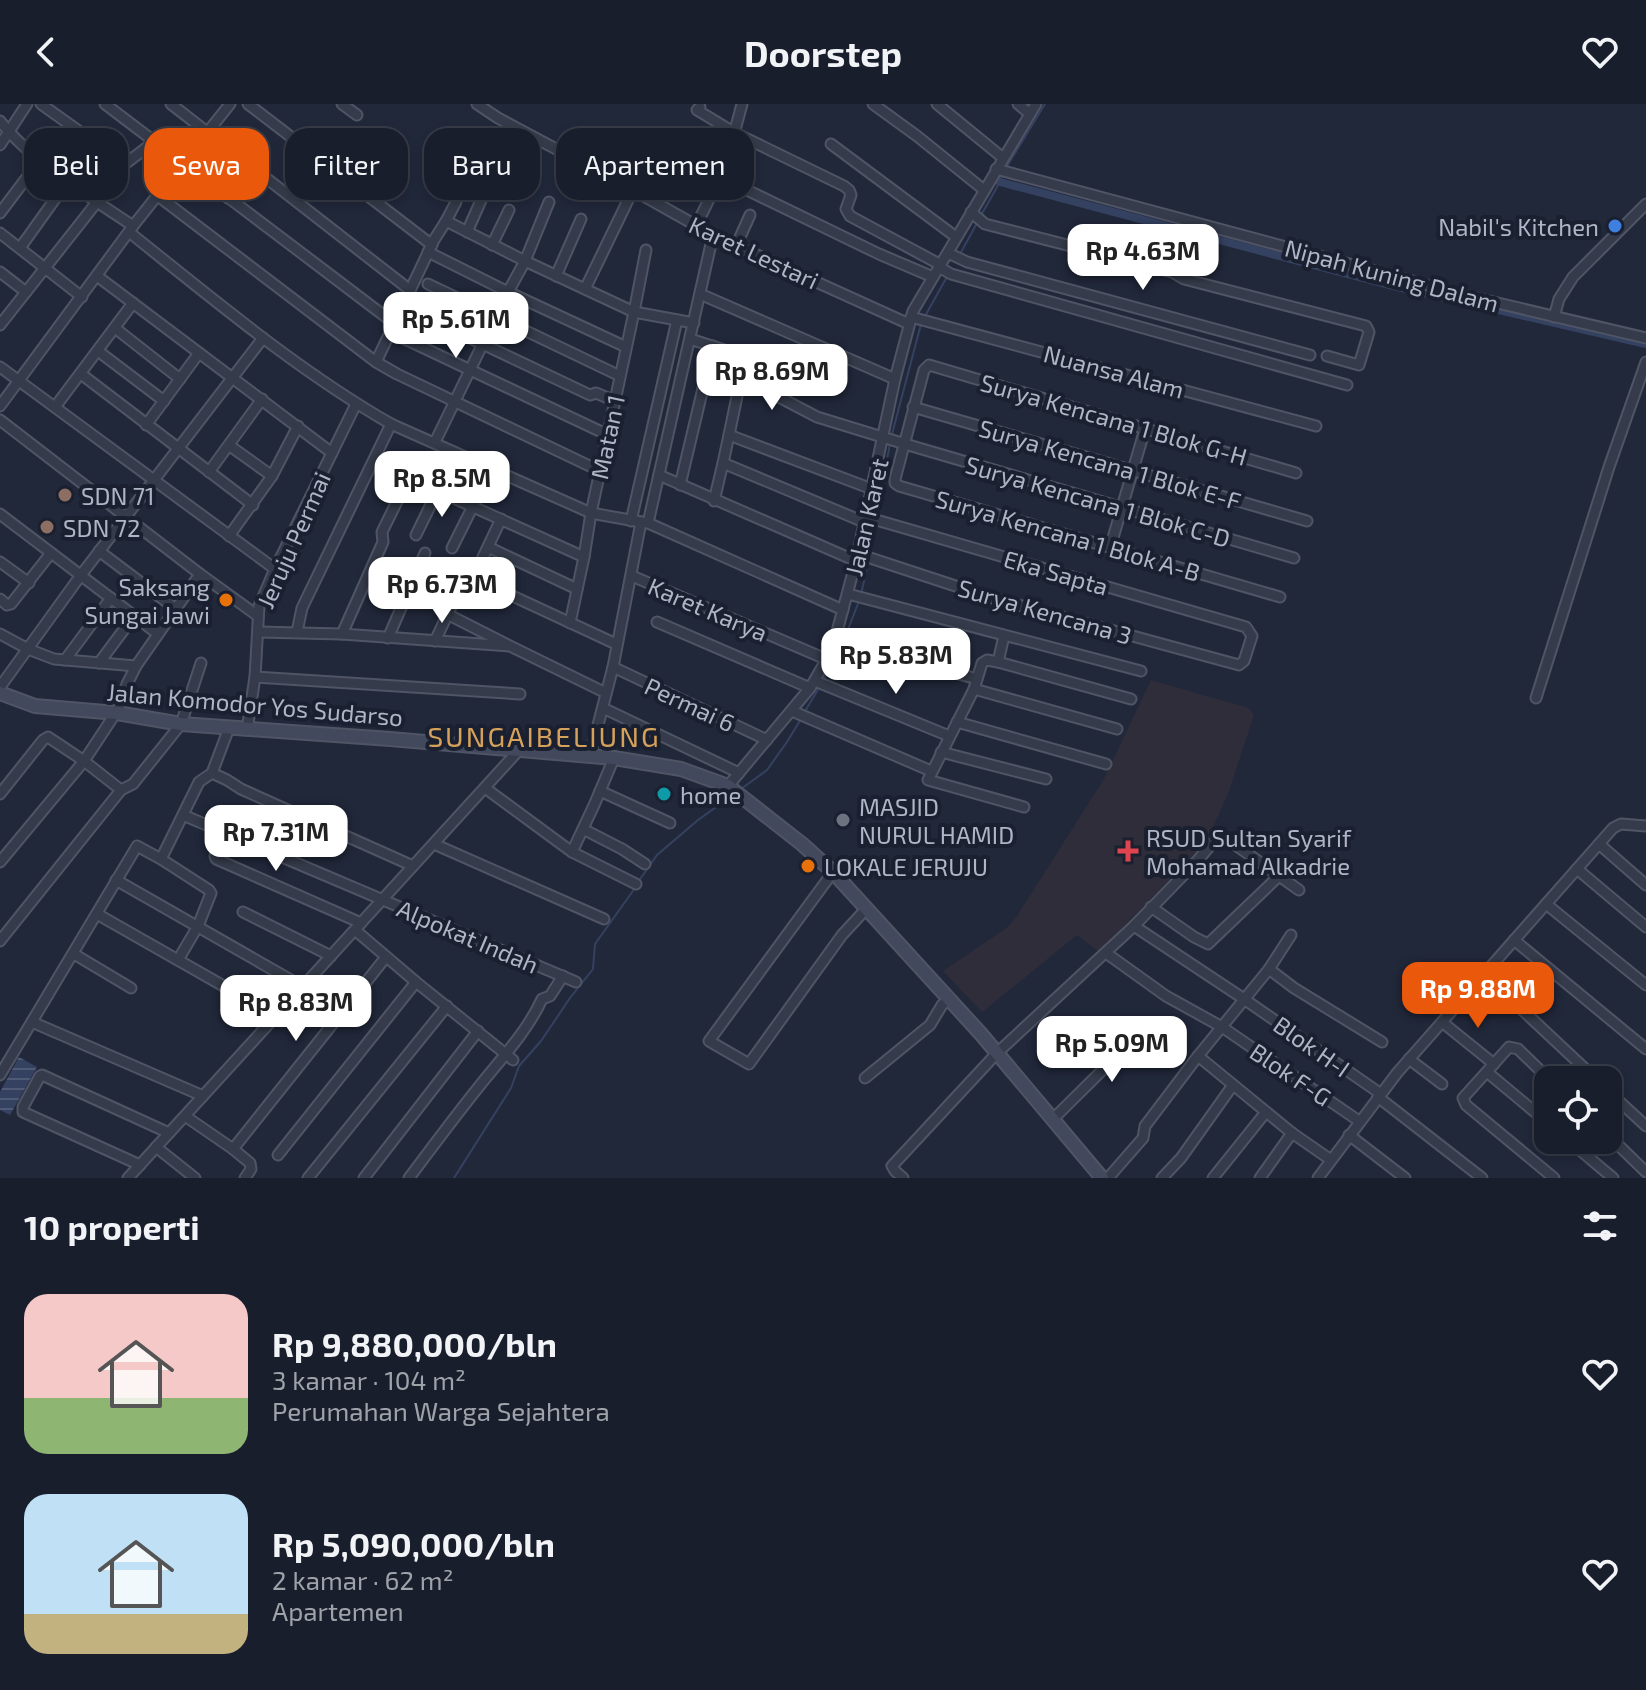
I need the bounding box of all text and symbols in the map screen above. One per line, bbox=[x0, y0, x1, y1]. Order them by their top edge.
icon: back bbox=[24, 30, 68, 74]
icon: heart bbox=[1578, 30, 1622, 74]
text: Doorstep bbox=[744, 31, 902, 74]
chip: Beli bbox=[24, 128, 128, 200]
chip: Sewa bbox=[144, 128, 269, 200]
chip: Filter bbox=[285, 128, 408, 200]
chip: Baru bbox=[424, 128, 540, 200]
chip: Apartemen bbox=[556, 128, 754, 200]
street label: Karet Lestari bbox=[685, 209, 823, 295]
place label: Nabil's Kitchen bbox=[1438, 212, 1599, 241]
marker: Nabil's Kitchen bbox=[1606, 217, 1624, 235]
pin: Rp 4.63M bbox=[1060, 224, 1226, 292]
street label: Nipah Kuning Dalam bbox=[1282, 233, 1502, 317]
text: Rp 4.63M bbox=[1086, 234, 1200, 265]
pin: Rp 5.61M bbox=[373, 292, 539, 360]
text: Rp 5.61M bbox=[401, 302, 511, 333]
street label: Nuansa Alam bbox=[1041, 338, 1187, 404]
pin: Rp 8.69M bbox=[689, 344, 855, 412]
text: Rp 8.69M bbox=[714, 354, 830, 385]
street label: Surya Kencana 1 Blok G-H bbox=[977, 367, 1251, 471]
street label: Matan 1 bbox=[584, 392, 630, 482]
street label: Surya Kencana 1 Blok E-F bbox=[976, 413, 1244, 515]
street label: Surya Kencana 1 Blok C-D bbox=[962, 449, 1234, 553]
pin: Rp 8.5M bbox=[368, 451, 516, 519]
street label: Jalan Karet bbox=[838, 455, 894, 579]
text: Rp 8.5M bbox=[393, 461, 491, 492]
street label: Jeruju Permai bbox=[250, 467, 336, 613]
place label: SDN 71 bbox=[81, 481, 155, 510]
street label: Surya Kencana 1 Blok A-B bbox=[932, 483, 1204, 587]
marker: SDN 71 bbox=[56, 486, 74, 504]
place label: SDN 72 bbox=[63, 513, 140, 542]
marker: SDN 72 bbox=[38, 518, 56, 536]
street label: Eka Sapta bbox=[1001, 543, 1111, 601]
pin: Rp 6.73M bbox=[359, 557, 525, 625]
text: Rp 6.73M bbox=[386, 567, 498, 598]
street label: Karet Karya bbox=[644, 571, 772, 647]
place label: Saksang Sungai Jawi bbox=[85, 572, 210, 629]
street label: Surya Kencana 3 bbox=[955, 572, 1135, 650]
marker: Saksang Sungai Jawi bbox=[217, 591, 235, 609]
pin: Rp 5.83M bbox=[813, 628, 979, 696]
text: Rp 5.83M bbox=[839, 638, 953, 669]
street label: Permai 6 bbox=[640, 671, 740, 737]
street label: Jalan Komodor Yos Sudarso bbox=[106, 677, 404, 731]
district label: SUNGAIBELIUNG bbox=[427, 719, 661, 753]
place label: home bbox=[680, 780, 742, 809]
marker: home bbox=[655, 785, 673, 803]
place label: MASJID NURUL HAMID bbox=[859, 792, 1014, 849]
pin: Rp 7.31M bbox=[193, 805, 359, 873]
marker: MASJID NURUL HAMID bbox=[834, 811, 852, 829]
text: Rp 7.31M bbox=[223, 815, 329, 846]
place label: RSUD Sultan Syarif Mohamad Alkadrie bbox=[1146, 823, 1352, 880]
marker: RSUD Sultan Syarif Mohamad Alkadrie bbox=[1117, 840, 1139, 862]
place label: LOKALE JERUJU bbox=[824, 852, 988, 881]
marker: LOKALE JERUJU bbox=[799, 857, 817, 875]
street label: Alpokat Indah bbox=[393, 893, 543, 979]
pin: Rp 9.88M bbox=[1395, 962, 1561, 1030]
text: Rp 9.88M bbox=[1420, 972, 1536, 1003]
pin: Rp 8.83M bbox=[213, 975, 379, 1043]
text: Rp 8.83M bbox=[238, 985, 354, 1016]
street label: Blok H-I bbox=[1268, 1009, 1356, 1083]
pin: Rp 5.09M bbox=[1029, 1016, 1195, 1084]
text: Rp 5.09M bbox=[1055, 1026, 1169, 1057]
street label: Blok F-G bbox=[1245, 1036, 1337, 1112]
map controls bbox=[1534, 1066, 1622, 1154]
button: locate bbox=[1534, 1066, 1622, 1154]
icon: filters bbox=[1578, 1204, 1622, 1248]
text: 10 properti bbox=[24, 1206, 200, 1247]
text: Rp 9,880,000/bln bbox=[272, 1323, 557, 1364]
icon: home bbox=[88, 1326, 184, 1422]
icon: heart bbox=[1578, 1352, 1622, 1396]
text: 3 kamar · 104 m² bbox=[272, 1364, 466, 1395]
text: Perumahan Warga Sejahtera bbox=[272, 1395, 610, 1426]
text: Rp 5,090,000/bln bbox=[272, 1523, 555, 1564]
icon: home bbox=[88, 1526, 184, 1622]
icon: heart bbox=[1578, 1552, 1622, 1596]
text: 2 kamar · 62 m² bbox=[272, 1564, 453, 1595]
text: Apartemen bbox=[272, 1595, 404, 1626]

